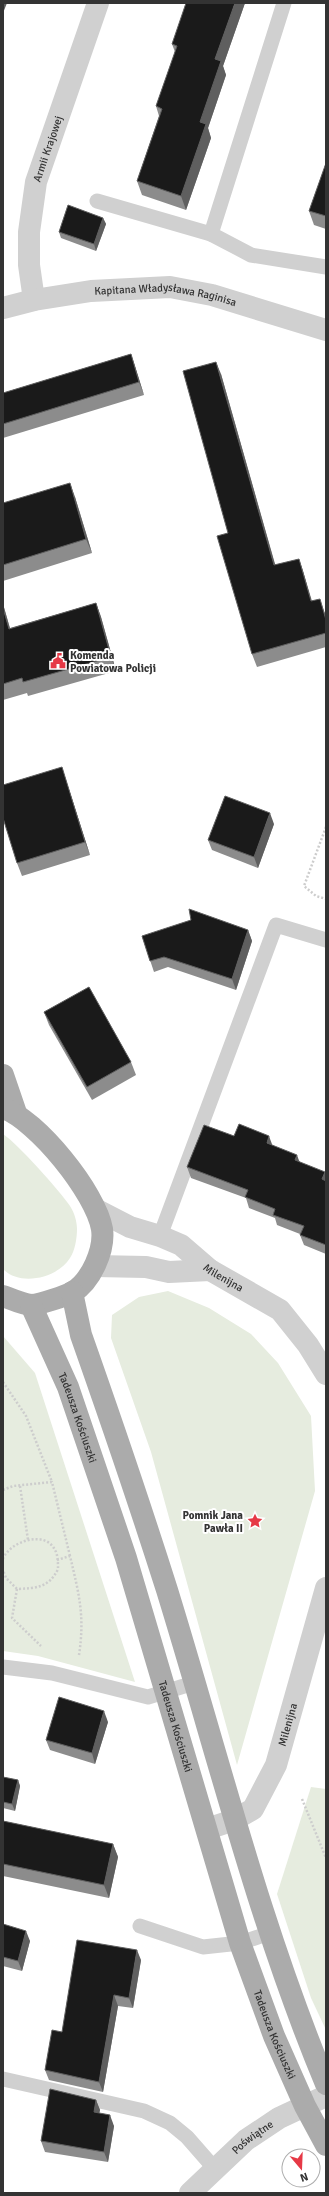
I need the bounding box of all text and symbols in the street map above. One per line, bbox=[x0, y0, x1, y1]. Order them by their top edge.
street label: Armii Krajowej bbox=[30, 114, 65, 184]
street label: Kapitana Władysława Raginisa bbox=[94, 280, 239, 309]
place label: Komenda Powiatowa Policji bbox=[70, 649, 156, 675]
public building icon: Komenda Powiatowa Policji bbox=[49, 652, 67, 670]
street label: Milenijna bbox=[201, 1261, 246, 1294]
street label: Tadeusza Kościuszki bbox=[56, 1370, 100, 1464]
place label: Pomnik Jana Pawła II bbox=[182, 1509, 243, 1535]
place icon: Pomnik Jana Pawła II bbox=[246, 1512, 264, 1530]
street label: Tadeusza Kościuszki bbox=[156, 1679, 196, 1774]
street label: Milenijna bbox=[275, 1701, 300, 1748]
street label: Tadeusza Kościuszki bbox=[251, 1988, 299, 2081]
street label: Poświątne bbox=[229, 2117, 276, 2157]
north arrow bbox=[281, 2148, 321, 2188]
text: N bbox=[298, 2170, 310, 2184]

